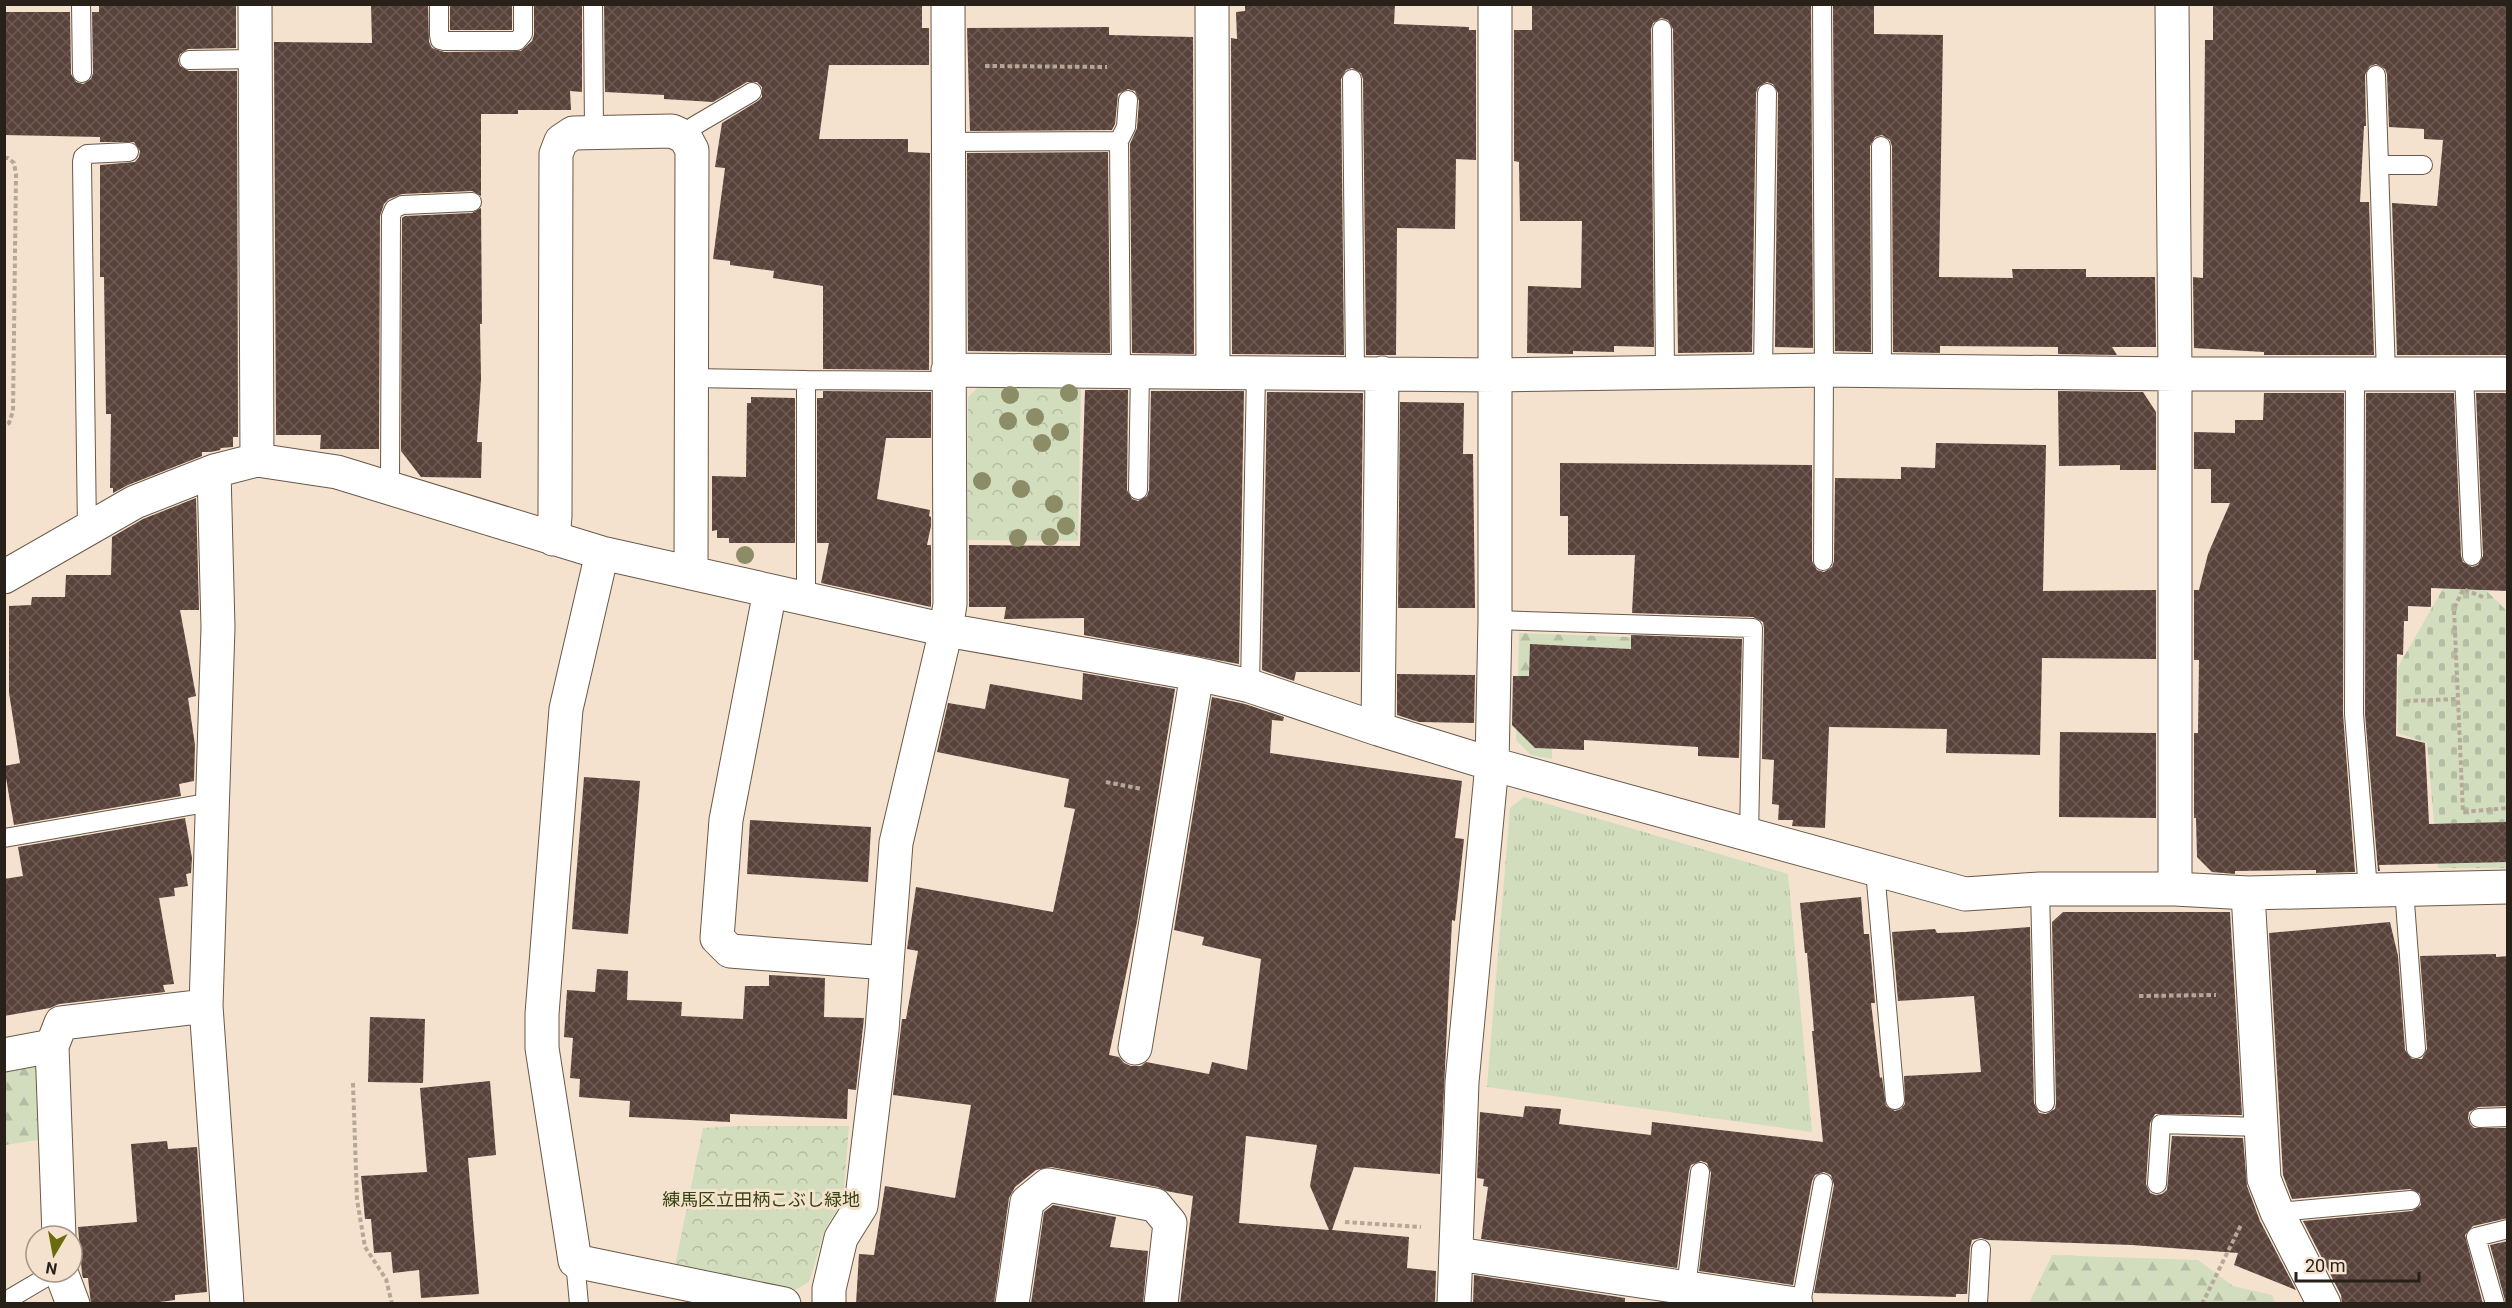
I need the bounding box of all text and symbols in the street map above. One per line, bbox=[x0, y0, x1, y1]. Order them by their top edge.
park label: 練馬区立田柄こぶし緑地 bbox=[662, 1189, 860, 1210]
north arrow bbox=[24, 1224, 84, 1284]
scale bar bbox=[2296, 1245, 2419, 1283]
text: 20 m bbox=[2305, 1255, 2345, 1276]
text: N bbox=[44, 1258, 59, 1279]

